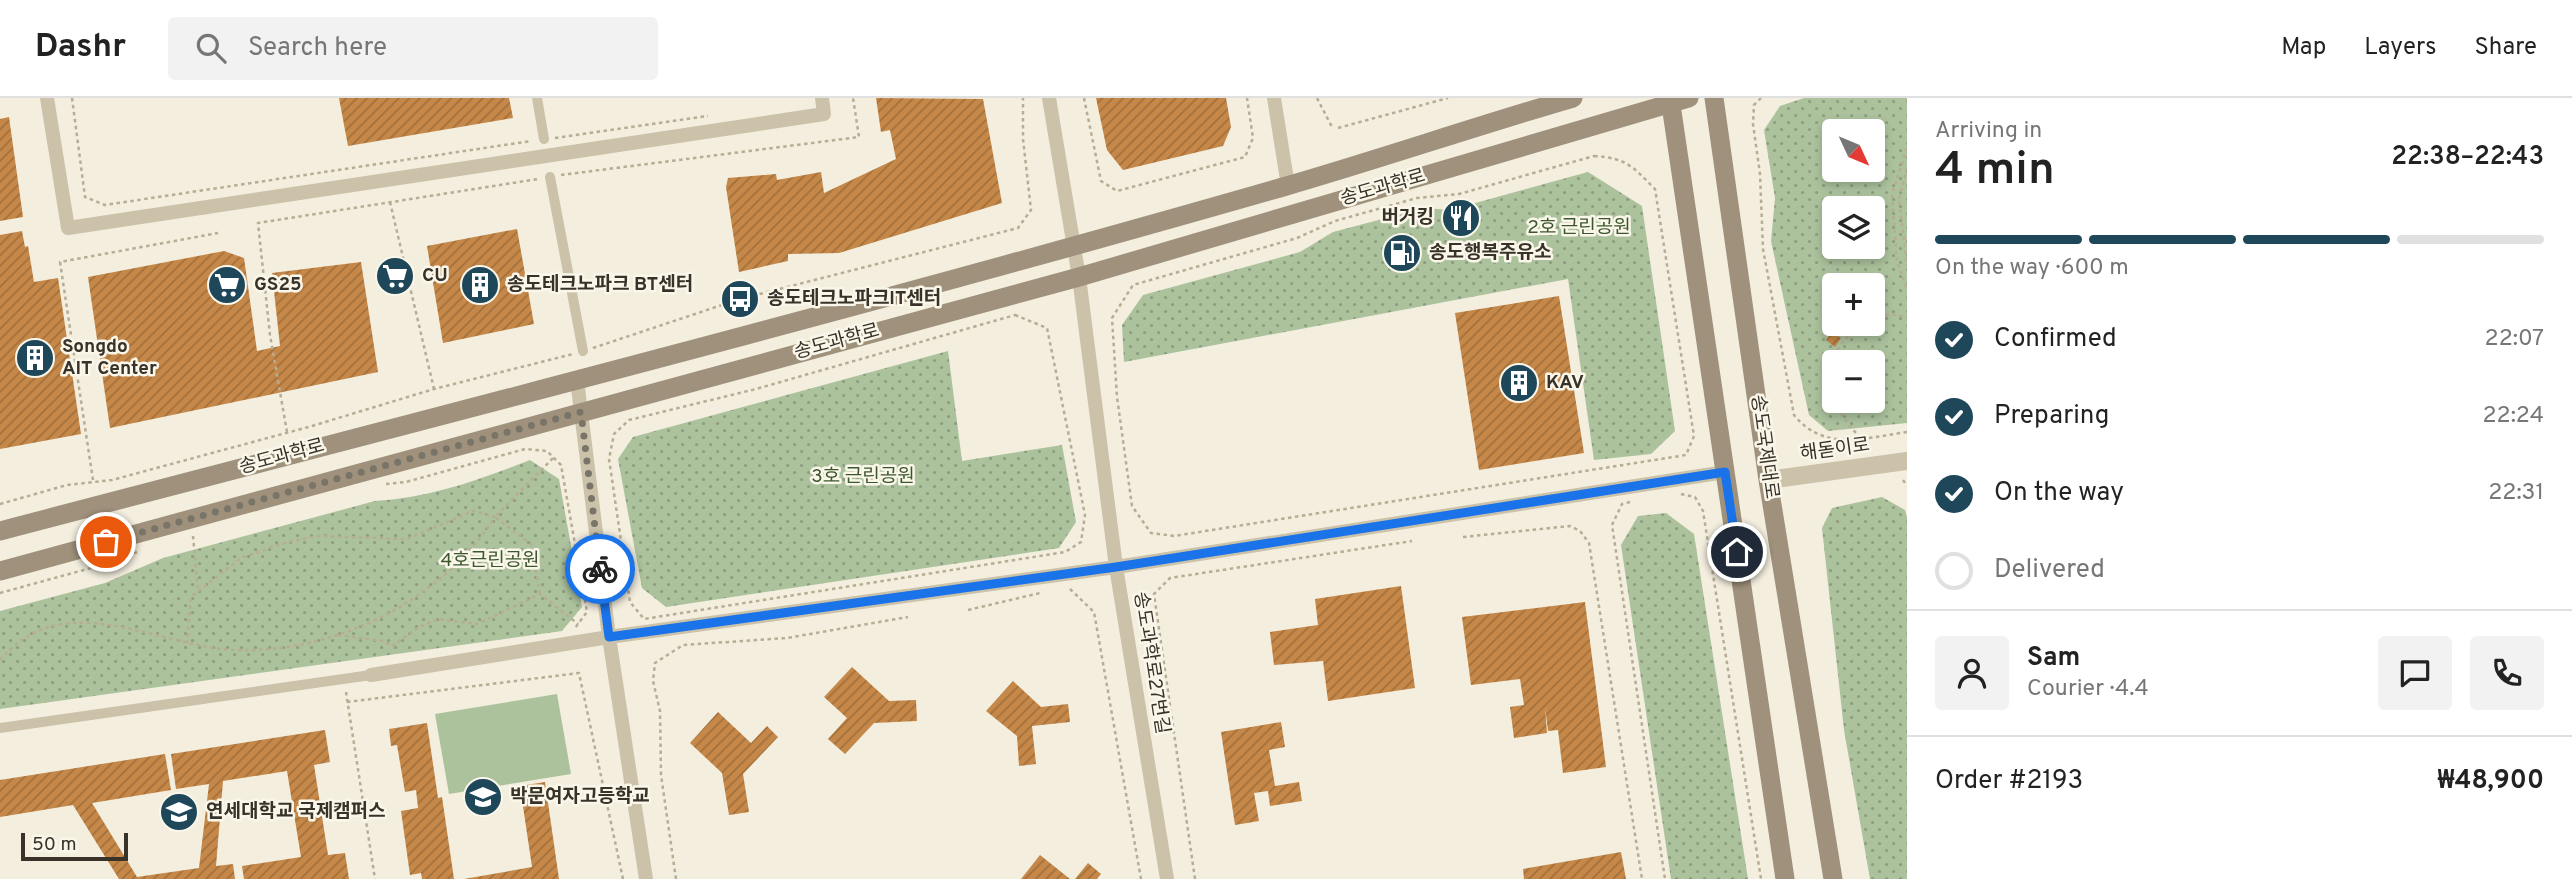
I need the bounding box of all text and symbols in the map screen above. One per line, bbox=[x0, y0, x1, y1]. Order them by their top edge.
search box bbox=[168, 17, 658, 80]
text: Dashr bbox=[35, 27, 126, 69]
icon: search bbox=[192, 29, 230, 67]
text: Search here bbox=[248, 32, 387, 65]
text: Map bbox=[2281, 33, 2326, 63]
text: Layers bbox=[2364, 33, 2436, 63]
text: Share bbox=[2474, 33, 2537, 63]
text: Arriving in bbox=[1935, 117, 2042, 146]
north arrow bbox=[1822, 119, 1885, 182]
map controls bbox=[1822, 119, 1885, 413]
text: 22:38–22:43 bbox=[2391, 141, 2544, 174]
text: 4 min bbox=[1935, 142, 2055, 201]
street label: 송도과학로 bbox=[1338, 164, 1428, 212]
button: layers bbox=[1822, 196, 1885, 259]
restaurant icon: 버거킹 bbox=[1440, 197, 1482, 239]
place label: 버거킹 bbox=[1382, 206, 1434, 230]
park label: 2호 근린공원 bbox=[1527, 216, 1631, 240]
fuel station icon: 송도행복주유소 bbox=[1381, 232, 1423, 274]
place label: 송도행복주유소 bbox=[1429, 241, 1551, 265]
text: On the way · 600 m bbox=[1935, 254, 2129, 283]
supermarket icon: CU bbox=[374, 255, 416, 297]
supermarket icon: GS25 bbox=[206, 264, 248, 306]
place label: CU bbox=[422, 264, 448, 288]
building icon: 송도테크노파크 BT센터 bbox=[459, 264, 501, 306]
place label: GS25 bbox=[254, 273, 302, 297]
place label: 송도테크노파크 BT센터 bbox=[507, 273, 693, 297]
button: + bbox=[1822, 273, 1885, 336]
bus stop icon: 송도테크노파크IT센터 bbox=[719, 278, 761, 320]
place label: 송도테크노파크IT센터 bbox=[767, 287, 941, 311]
street label: 송도과학로 bbox=[792, 319, 882, 365]
icon: check bbox=[1935, 321, 1973, 359]
text: Confirmed bbox=[1994, 323, 2117, 356]
text: 22:07 bbox=[2485, 325, 2544, 354]
place label: Songdo AIT Center bbox=[62, 335, 157, 381]
building icon: Songdo AIT Center bbox=[14, 337, 56, 379]
button: − bbox=[1822, 350, 1885, 413]
building icon: KAV bbox=[1498, 362, 1540, 404]
place label: KAV bbox=[1546, 371, 1584, 395]
street label: 송도국제대로 bbox=[1745, 393, 1783, 501]
icon: check bbox=[1935, 398, 1973, 436]
text: Preparing bbox=[1994, 400, 2109, 433]
text: 22:24 bbox=[2483, 402, 2544, 431]
street label: 해돋이로 bbox=[1799, 433, 1871, 467]
street label: 송도과학로 bbox=[237, 434, 327, 480]
park label: 3호 근린공원 bbox=[811, 465, 915, 489]
icon: check bbox=[1935, 475, 1973, 513]
text: On the way bbox=[1994, 477, 2124, 510]
text: 22:31 bbox=[2488, 479, 2544, 508]
pin bbox=[76, 512, 136, 572]
pin bbox=[1707, 522, 1767, 582]
icon: bag bbox=[87, 523, 125, 561]
icon: home bbox=[1718, 533, 1756, 571]
courier bbox=[565, 534, 635, 604]
park label: 4호근린공원 bbox=[440, 549, 540, 573]
icon: bike bbox=[581, 550, 619, 588]
text: Delivered bbox=[1994, 554, 2105, 587]
street label: 송도과학로27번길 bbox=[1128, 590, 1174, 736]
button: person bbox=[1935, 636, 2009, 710]
button: chat bbox=[2378, 636, 2452, 710]
button: phone bbox=[2470, 636, 2544, 710]
text: Sam bbox=[2027, 642, 2080, 675]
text: Courier · 4.4 bbox=[2027, 675, 2149, 704]
text: Order #2193 bbox=[1935, 765, 2083, 798]
text: ₩48,900 bbox=[2438, 765, 2544, 798]
school or university icon: 박문여자고등학교 bbox=[462, 776, 504, 818]
place label: 박문여자고등학교 bbox=[510, 785, 650, 809]
school or university icon: 연세대학교 국제캠퍼스 bbox=[158, 791, 200, 833]
place label: 연세대학교 국제캠퍼스 bbox=[206, 800, 386, 824]
scale bar bbox=[21, 830, 128, 862]
text: 50 m bbox=[32, 833, 77, 857]

